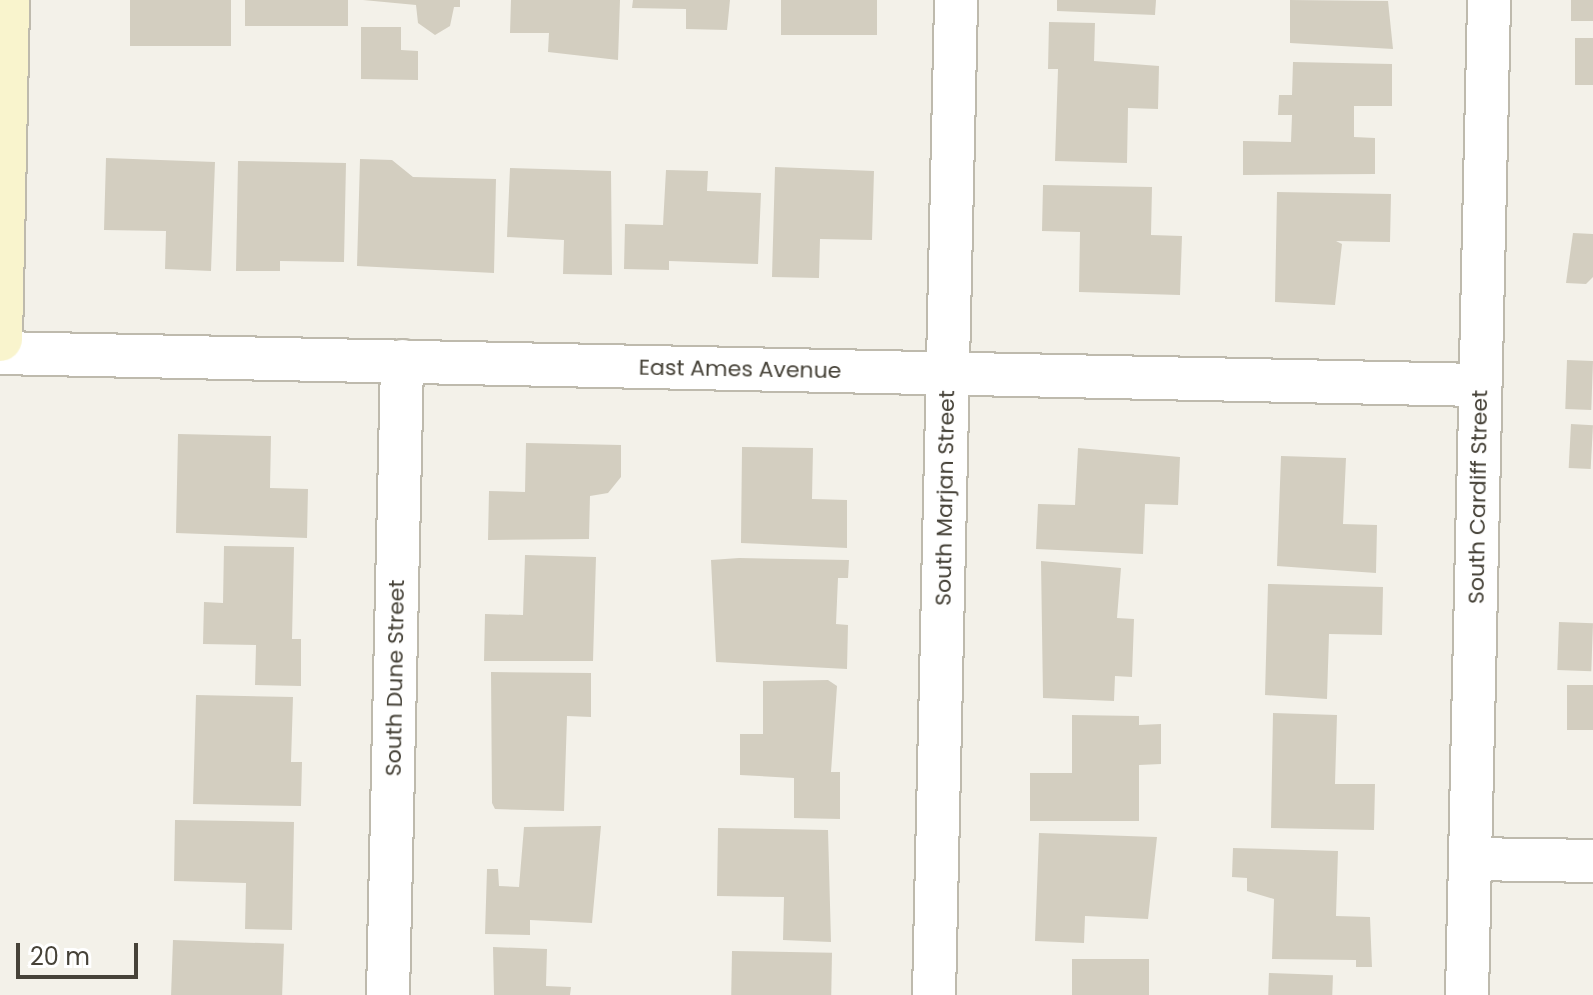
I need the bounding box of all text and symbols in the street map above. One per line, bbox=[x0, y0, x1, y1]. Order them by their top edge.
street label: East Ames Avenue bbox=[638, 354, 842, 384]
street label: South Marjan Street bbox=[930, 390, 960, 606]
street label: South Cardiff Street bbox=[1463, 390, 1493, 604]
street label: South Dune Street bbox=[380, 579, 410, 777]
scale bar bbox=[20, 927, 142, 977]
text: 20 m bbox=[30, 940, 90, 973]

